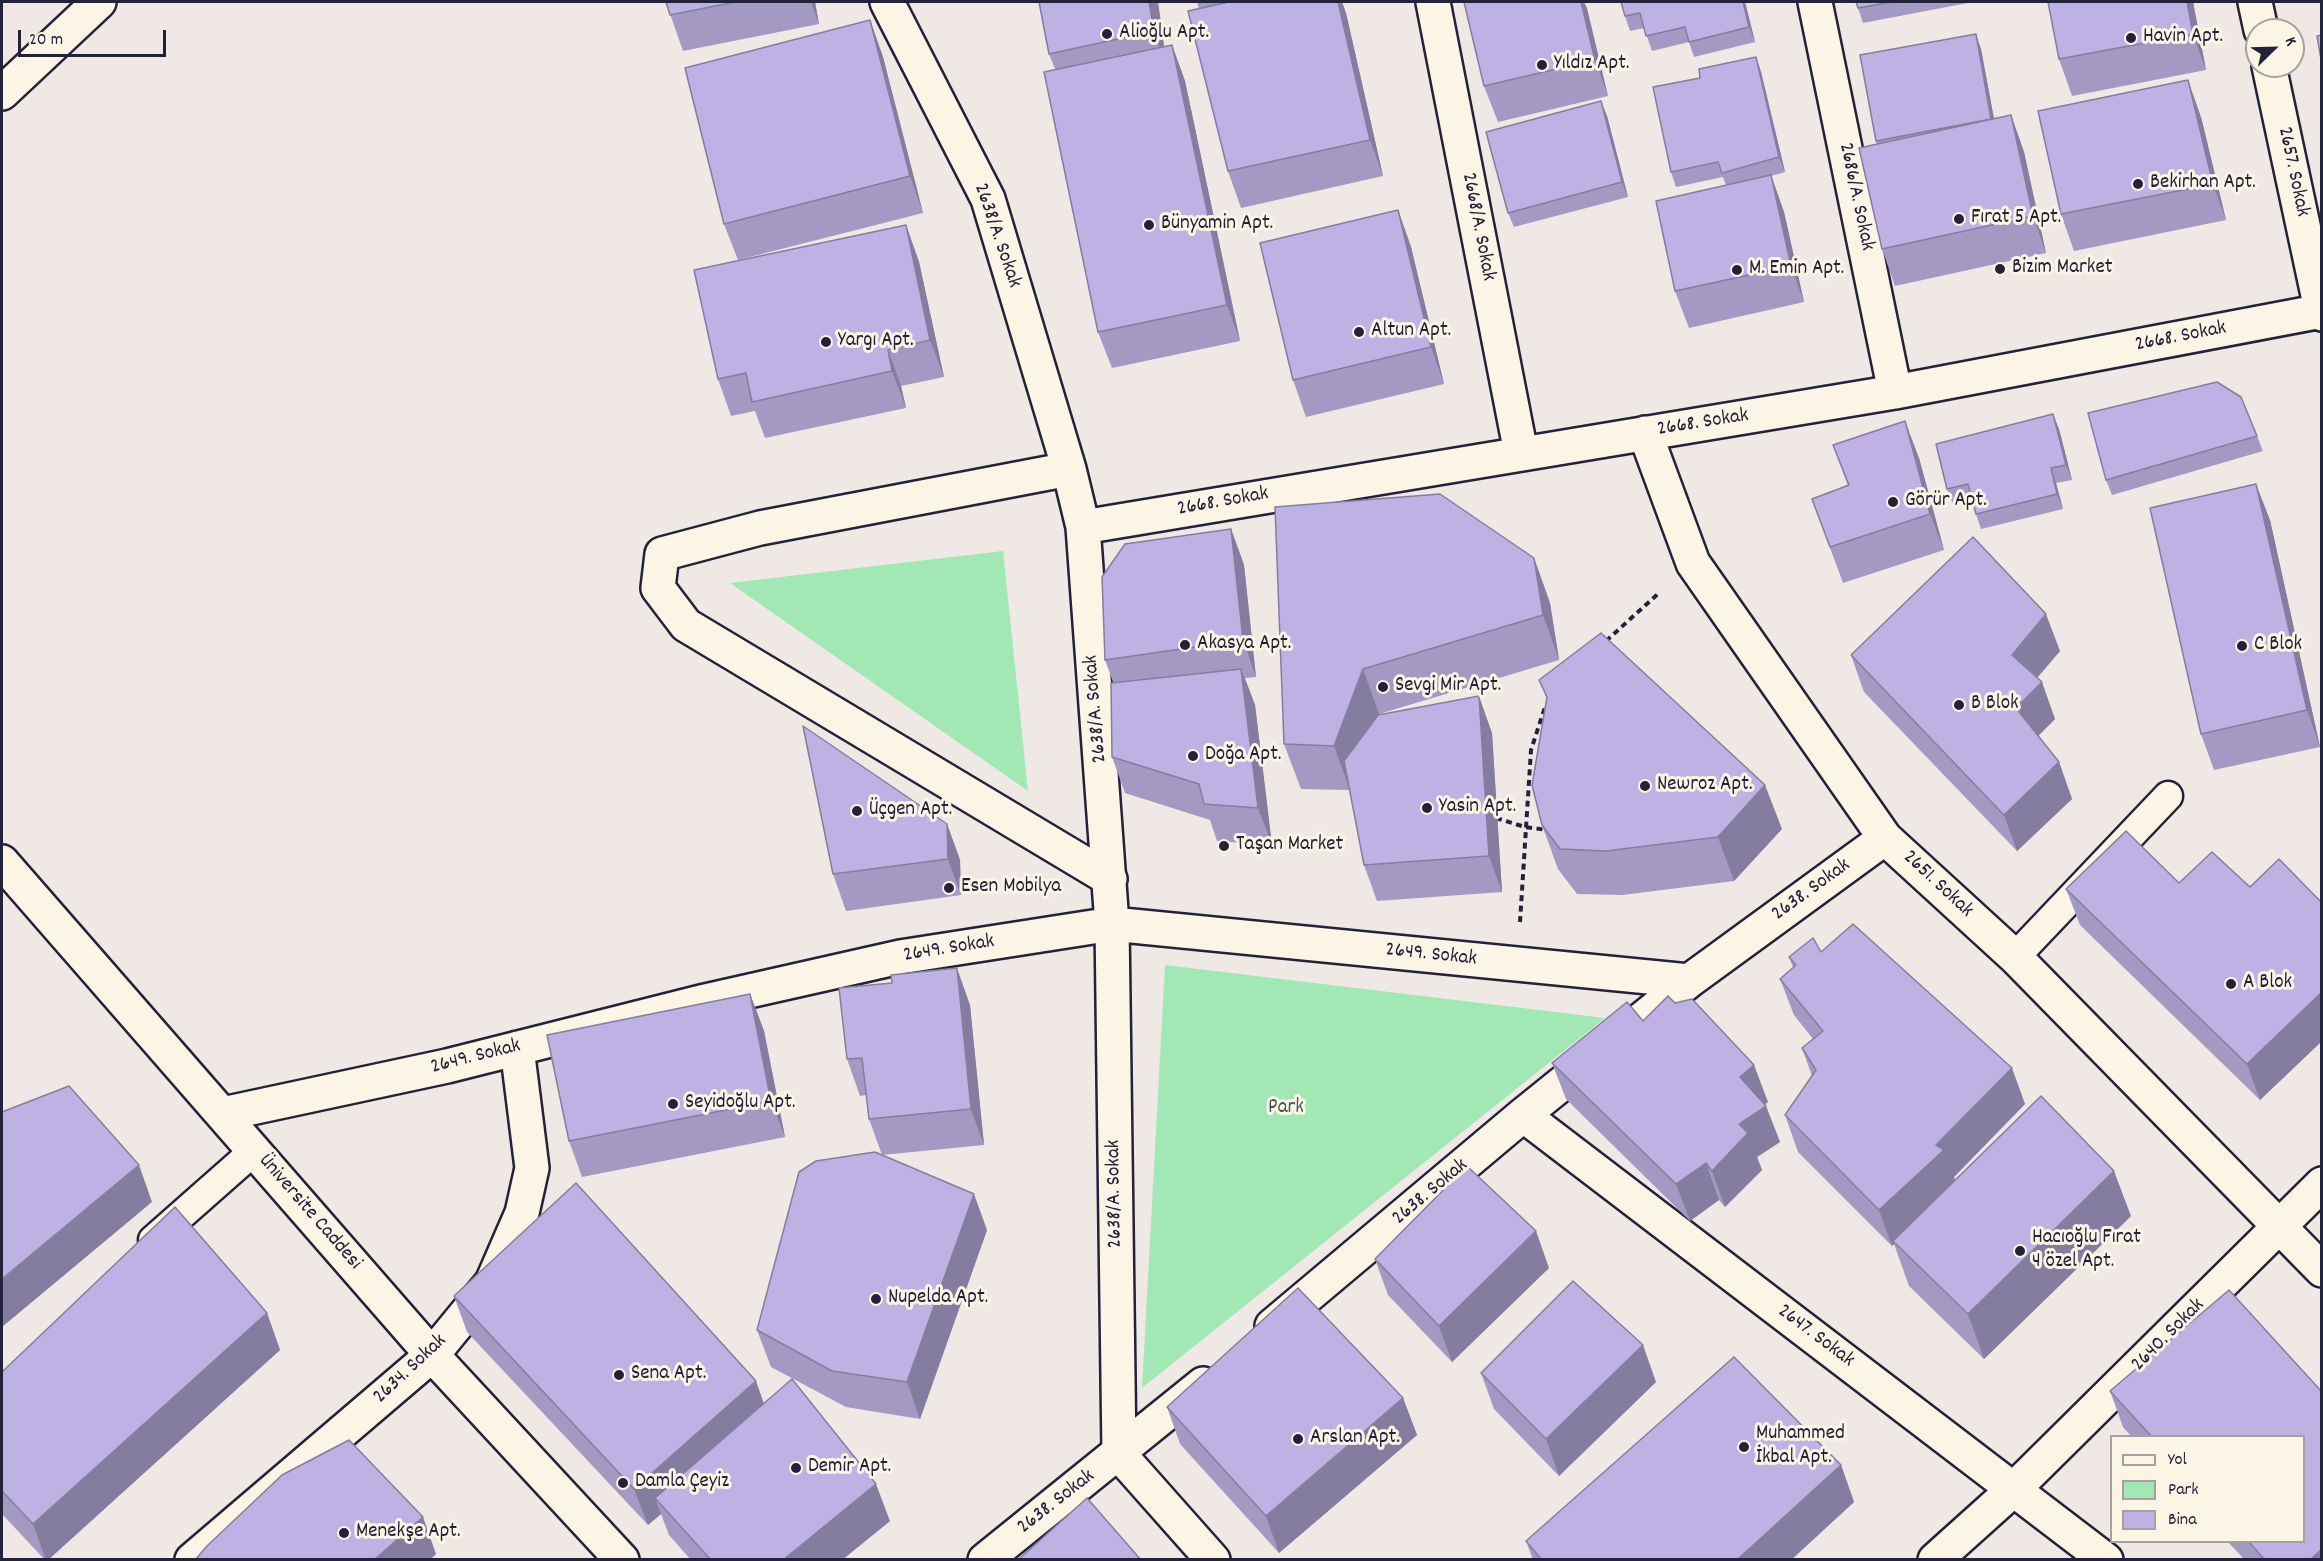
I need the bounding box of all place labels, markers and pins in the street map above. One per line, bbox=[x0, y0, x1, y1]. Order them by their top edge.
place label: Alioğlu Apt. bbox=[1119, 21, 1209, 47]
place label: Havin Apt. bbox=[2143, 25, 2223, 51]
marker: Alioğlu Apt. bbox=[1100, 27, 1114, 41]
marker: Havin Apt. bbox=[2124, 31, 2138, 45]
place label: Yıldız Apt. bbox=[1554, 52, 1629, 78]
marker: Yıldız Apt. bbox=[1535, 58, 1549, 72]
place label: Bekirhan Apt. bbox=[2150, 171, 2256, 197]
marker: Bekirhan Apt. bbox=[2131, 177, 2145, 191]
place label: Fırat 5 Apt. bbox=[1971, 206, 2061, 232]
place label: Bünyamin Apt. bbox=[1161, 212, 1273, 238]
marker: Fırat 5 Apt. bbox=[1952, 212, 1966, 226]
marker: Bünyamin Apt. bbox=[1142, 218, 1156, 232]
place label: Bizim Market bbox=[2012, 256, 2112, 282]
place label: M. Emin Apt. bbox=[1749, 257, 1844, 283]
marker: Bizim Market bbox=[1993, 262, 2007, 276]
marker: M. Emin Apt. bbox=[1730, 263, 1744, 277]
place label: Altun Apt. bbox=[1371, 319, 1451, 345]
marker: Altun Apt. bbox=[1352, 325, 1366, 339]
place label: Yargı Apt. bbox=[838, 329, 914, 355]
marker: Yargı Apt. bbox=[819, 335, 833, 349]
place label: Görür Apt. bbox=[1905, 489, 1987, 515]
marker: Görür Apt. bbox=[1886, 495, 1900, 509]
place label: Akasya Apt. bbox=[1197, 632, 1291, 658]
place label: C Blok bbox=[2254, 633, 2302, 659]
marker: Akasya Apt. bbox=[1178, 638, 1192, 652]
marker: C Blok bbox=[2235, 639, 2249, 653]
place label: Sevgi Mir Apt. bbox=[1395, 674, 1501, 700]
marker: Sevgi Mir Apt. bbox=[1376, 680, 1390, 694]
place label: B Blok bbox=[1971, 692, 2019, 718]
marker: B Blok bbox=[1952, 698, 1966, 712]
place label: Doğa Apt. bbox=[1205, 743, 1281, 769]
marker: Doğa Apt. bbox=[1186, 749, 1200, 763]
place label: Newroz Apt. bbox=[1657, 773, 1752, 799]
marker: Newroz Apt. bbox=[1638, 779, 1652, 793]
place label: Yasin Apt. bbox=[1439, 795, 1516, 821]
place label: Üçgen Apt. bbox=[869, 798, 952, 824]
marker: Yasin Apt. bbox=[1420, 801, 1434, 815]
marker: Üçgen Apt. bbox=[850, 804, 864, 818]
place label: Taşan Market bbox=[1236, 833, 1343, 859]
marker: Taşan Market bbox=[1217, 839, 1231, 853]
place label: Esen Mobilya bbox=[961, 875, 1061, 901]
marker: Esen Mobilya bbox=[942, 881, 956, 895]
place label: A Blok bbox=[2243, 971, 2292, 997]
marker: A Blok bbox=[2224, 977, 2238, 991]
place label: Seyidoğlu Apt. bbox=[685, 1091, 795, 1117]
marker: Seyidoğlu Apt. bbox=[666, 1097, 680, 1111]
place label: Hacıoğlu Fırat 4 özel Apt. bbox=[2032, 1226, 2141, 1276]
marker: Hacıoğlu Fırat 4 özel Apt. bbox=[2013, 1244, 2027, 1258]
place label: Nupelda Apt. bbox=[888, 1286, 988, 1312]
marker: Nupelda Apt. bbox=[869, 1292, 883, 1306]
place label: Sena Apt. bbox=[631, 1362, 706, 1388]
marker: Sena Apt. bbox=[612, 1368, 626, 1382]
place label: Muhammed İkbal Apt. bbox=[1756, 1422, 1845, 1472]
place label: Arslan Apt. bbox=[1310, 1426, 1400, 1452]
marker: Arslan Apt. bbox=[1291, 1432, 1305, 1446]
marker: Muhammed İkbal Apt. bbox=[1737, 1440, 1751, 1454]
place label: Demir Apt. bbox=[808, 1455, 891, 1481]
marker: Demir Apt. bbox=[789, 1461, 803, 1475]
place label: Damla Çeyiz bbox=[635, 1470, 729, 1496]
marker: Damla Çeyiz bbox=[616, 1476, 630, 1490]
place label: Menekşe Apt. bbox=[356, 1520, 461, 1546]
marker: Menekşe Apt. bbox=[337, 1526, 351, 1540]

